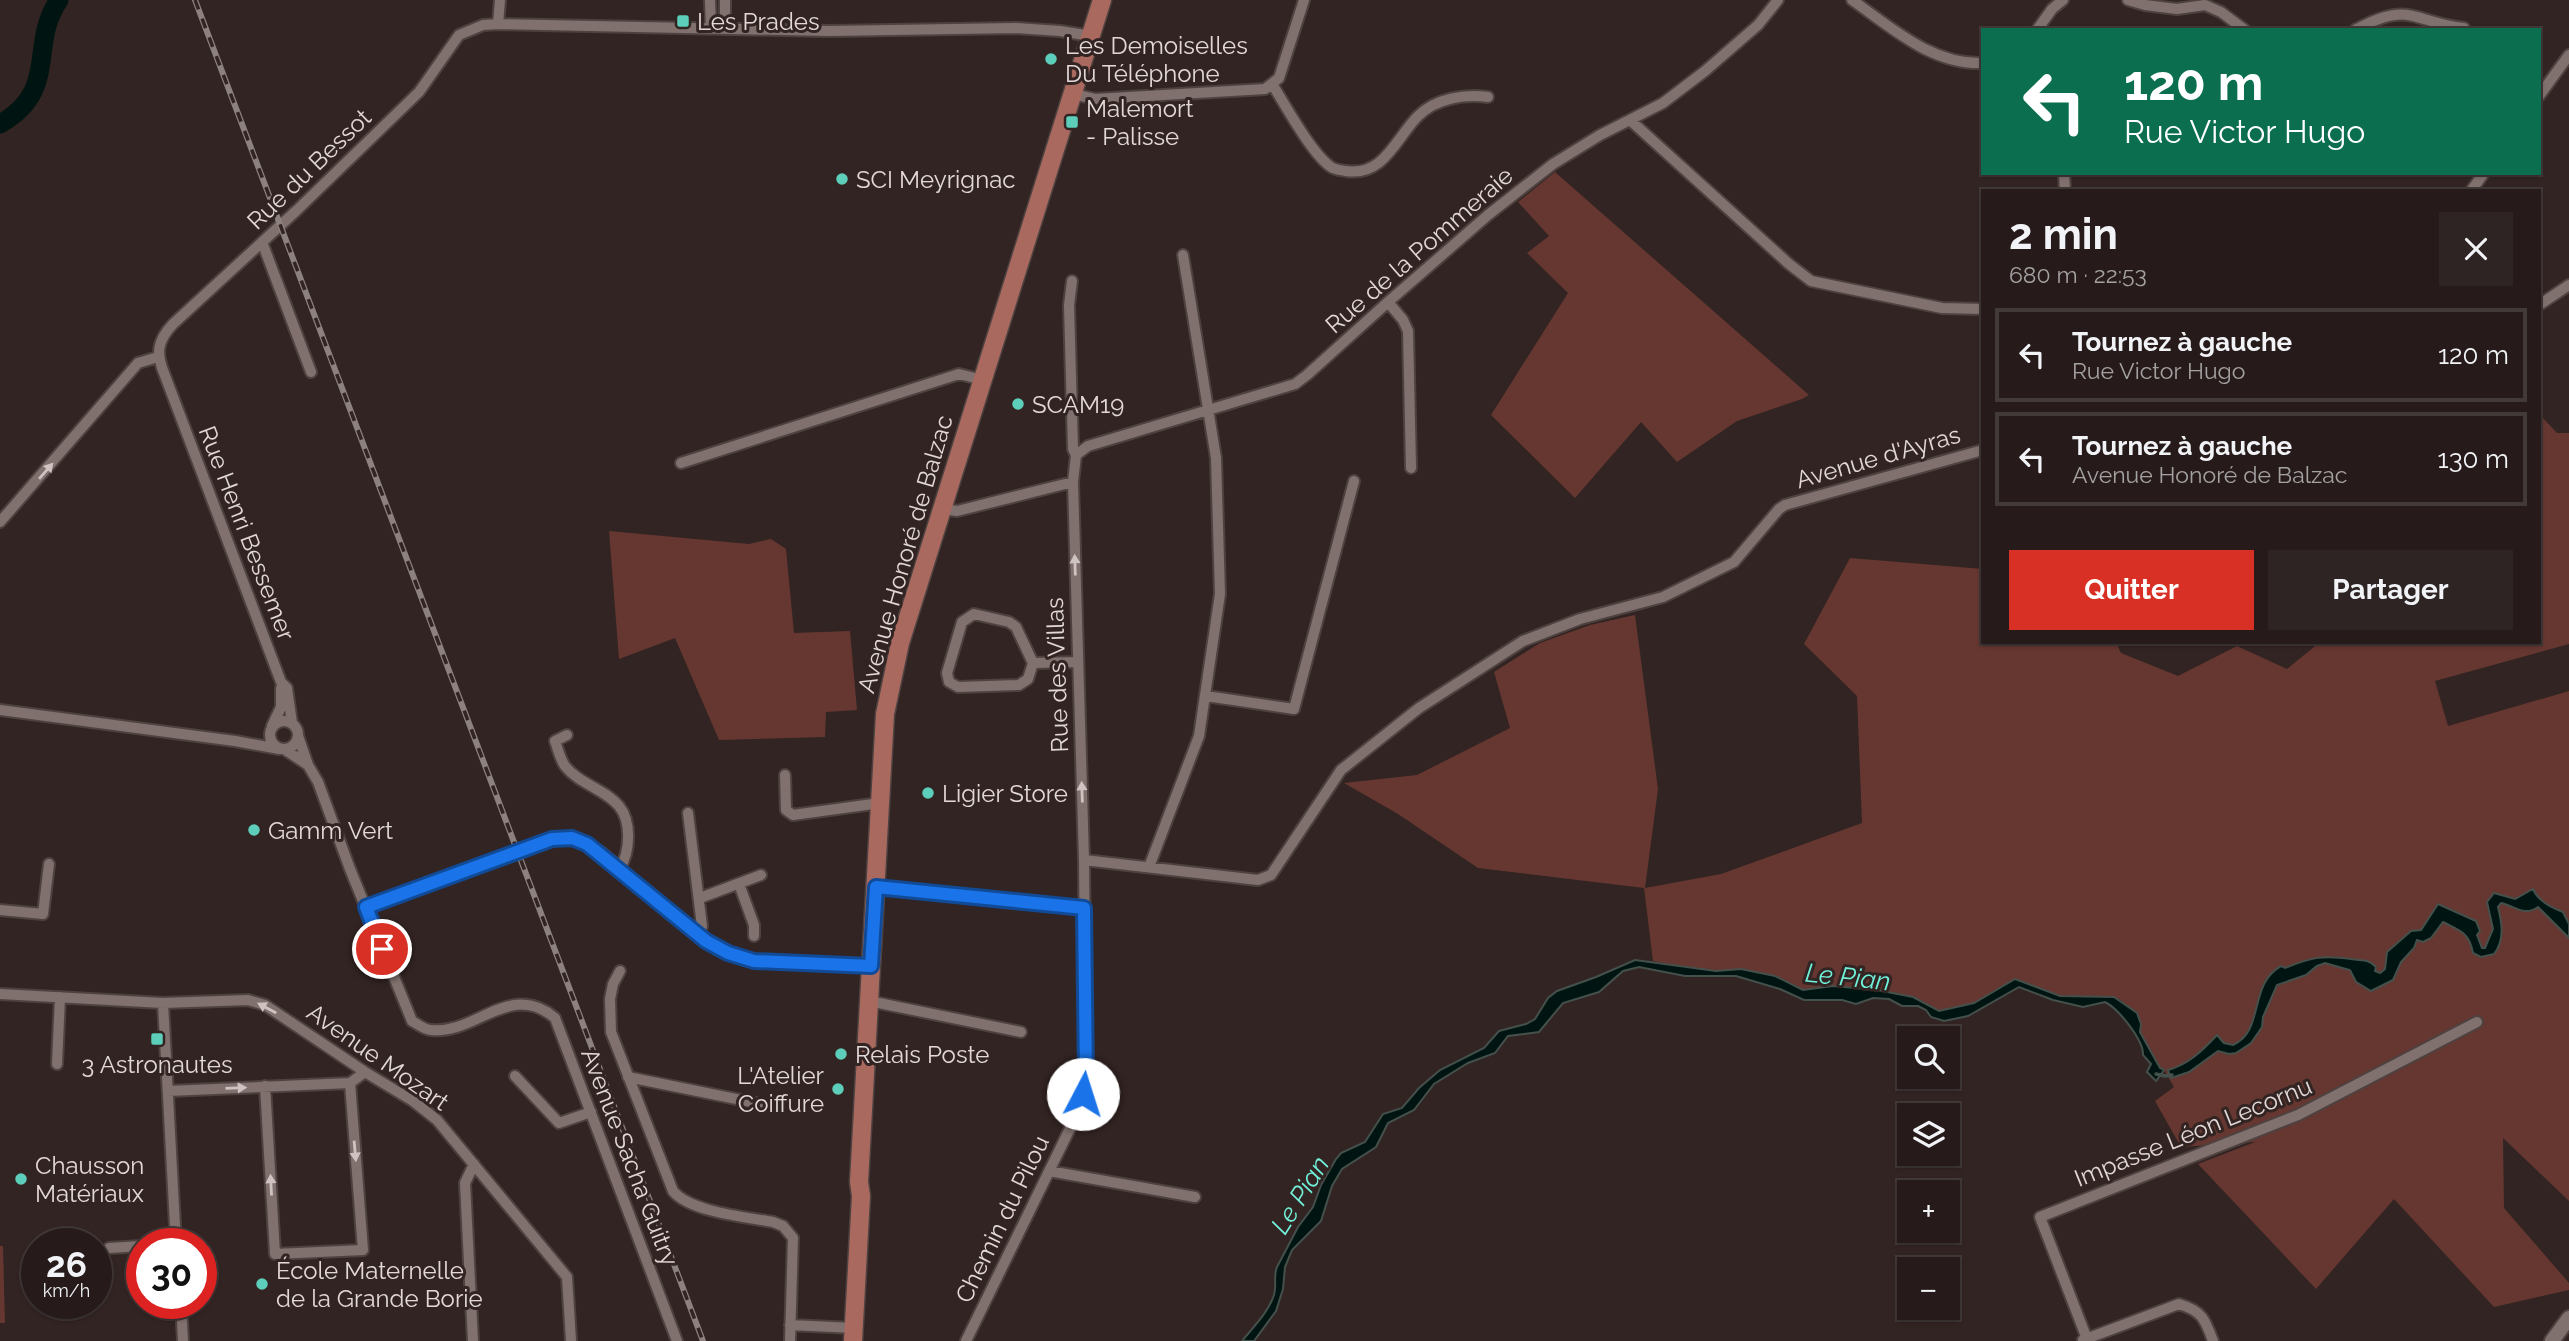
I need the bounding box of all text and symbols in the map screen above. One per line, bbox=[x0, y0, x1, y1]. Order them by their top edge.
place label: Les Prades bbox=[697, 7, 820, 36]
marker: Les Prades bbox=[675, 13, 691, 29]
place label: Les Demoiselles Du Téléphone bbox=[1065, 31, 1248, 88]
marker: Les Demoiselles Du Téléphone bbox=[1043, 51, 1059, 67]
text: 120 m bbox=[2124, 54, 2263, 111]
icon: left bbox=[2009, 56, 2100, 147]
place label: Malemort - Palisse bbox=[1086, 94, 1193, 151]
street label: Rue du Bessot bbox=[241, 103, 377, 235]
text: Rue Victor Hugo bbox=[2124, 113, 2365, 150]
marker: Malemort - Palisse bbox=[1064, 114, 1080, 130]
street label: Rue de la Pommeraie bbox=[1319, 161, 1519, 339]
place label: SCI Meyrignac bbox=[856, 165, 1015, 194]
marker: SCI Meyrignac bbox=[834, 171, 850, 187]
text: 2 min bbox=[2009, 210, 2118, 259]
button: close bbox=[2439, 212, 2513, 286]
text: 680 m · 22:53 bbox=[2009, 261, 2147, 288]
text: Tournez à gauche bbox=[2072, 327, 2292, 357]
icon: left bbox=[2013, 336, 2051, 374]
text: 120 m bbox=[2438, 340, 2509, 370]
text: Rue Victor Hugo bbox=[2072, 357, 2245, 384]
place label: SCAM19 bbox=[1032, 390, 1124, 419]
marker: SCAM19 bbox=[1010, 396, 1026, 412]
street label: Avenue Honoré de Balzac bbox=[851, 412, 959, 696]
street label: Avenue d'Ayras bbox=[1792, 420, 1964, 494]
street label: Rue Henri Bessemer bbox=[193, 422, 301, 645]
text: Tournez à gauche bbox=[2072, 431, 2292, 461]
icon: left bbox=[2013, 440, 2051, 478]
text: 130 m bbox=[2438, 444, 2509, 474]
text: Avenue Honoré de Balzac bbox=[2072, 461, 2347, 488]
one-way arrow bbox=[38, 462, 54, 480]
button: Quitter bbox=[2009, 550, 2254, 630]
button: Partager bbox=[2268, 550, 2513, 630]
one-way arrow bbox=[1070, 553, 1081, 575]
street label: Rue des Villas bbox=[1040, 597, 1074, 753]
place label: Ligier Store bbox=[942, 779, 1068, 808]
one-way arrow bbox=[1076, 781, 1088, 803]
marker: Ligier Store bbox=[920, 785, 936, 801]
place label: Gamm Vert bbox=[268, 816, 393, 845]
marker: Gamm Vert bbox=[246, 822, 262, 838]
pin bbox=[352, 919, 412, 979]
icon: arrive bbox=[363, 930, 401, 968]
water label: Le Pian bbox=[1804, 958, 1892, 996]
street label: Avenue Mozart bbox=[301, 997, 455, 1117]
one-way arrow bbox=[258, 1002, 277, 1014]
map controls bbox=[1897, 1026, 1960, 1320]
button: search bbox=[1897, 1026, 1960, 1089]
marker: 3 Astronautes bbox=[149, 1031, 165, 1047]
place label: Relais Poste bbox=[855, 1040, 989, 1069]
street label: Avenue Sacha Guitry bbox=[575, 1044, 685, 1270]
marker: Relais Poste bbox=[833, 1046, 849, 1062]
place label: 3 Astronautes bbox=[81, 1050, 233, 1079]
position arrow bbox=[1046, 1057, 1120, 1131]
place label: L'Atelier Coiffure bbox=[737, 1061, 825, 1118]
street label: Impasse Léon Lecornu bbox=[2070, 1071, 2316, 1193]
marker: L'Atelier Coiffure bbox=[830, 1081, 846, 1097]
one-way arrow bbox=[225, 1082, 247, 1093]
button: layers bbox=[1897, 1103, 1960, 1166]
street label: Chemin du Pilou bbox=[949, 1131, 1055, 1307]
one-way arrow bbox=[350, 1140, 361, 1162]
place label: Chausson Matériaux bbox=[35, 1151, 144, 1208]
water label: Le Pian bbox=[1265, 1151, 1335, 1239]
marker: Chausson Matériaux bbox=[13, 1171, 29, 1187]
one-way arrow bbox=[265, 1174, 276, 1196]
button: + bbox=[1897, 1180, 1960, 1243]
speed limit sign: 30 bbox=[126, 1228, 217, 1319]
text: 26 bbox=[46, 1244, 87, 1285]
place label: École Maternelle de la Grande Borie bbox=[276, 1256, 483, 1313]
button: − bbox=[1897, 1257, 1960, 1320]
marker: École Maternelle de la Grande Borie bbox=[254, 1276, 270, 1292]
text: km/h bbox=[43, 1280, 90, 1301]

